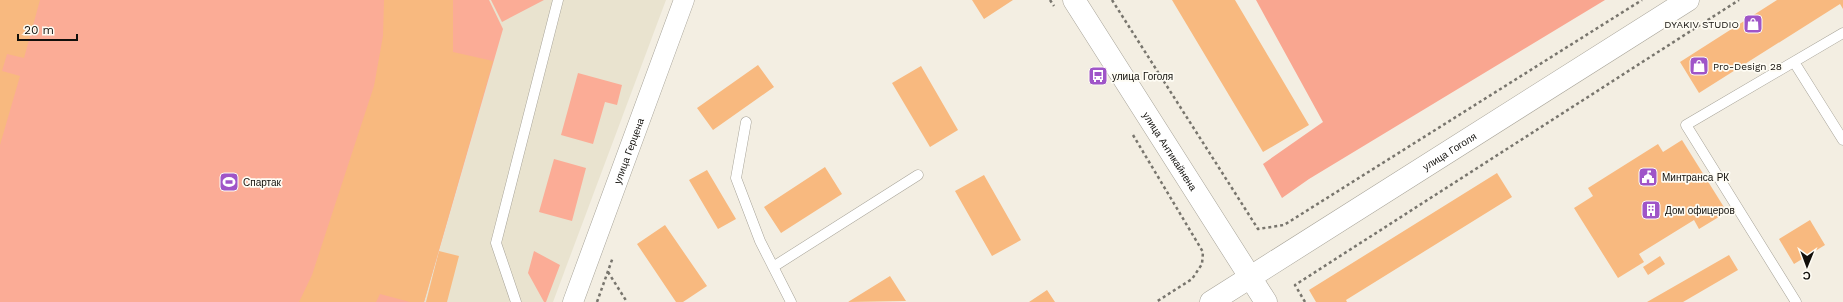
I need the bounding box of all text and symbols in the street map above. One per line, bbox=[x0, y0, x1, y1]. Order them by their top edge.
shop icon: DYAKIV STUDIO bbox=[1742, 13, 1764, 35]
scale bar bbox=[18, 16, 77, 42]
place label: DYAKIV STUDIO bbox=[1664, 19, 1739, 30]
text: 20 m bbox=[24, 23, 54, 37]
shop icon: Pro-Design 28 bbox=[1688, 55, 1710, 77]
place label: Pro-Design 28 bbox=[1713, 61, 1782, 72]
bus stop icon: улица Гоголя bbox=[1087, 65, 1109, 87]
place label: улица Гоголя bbox=[1112, 71, 1173, 82]
street label: улица Антикайнена bbox=[1140, 110, 1199, 193]
street label: улица Герцена bbox=[612, 116, 646, 185]
street label: улица Гоголя bbox=[1421, 131, 1478, 173]
public building icon: Минтранса РК bbox=[1637, 166, 1659, 188]
sports icon: Спартак bbox=[218, 171, 240, 193]
place label: Минтранса РК bbox=[1662, 172, 1729, 183]
place label: Спартак bbox=[243, 177, 282, 188]
building icon: Дом офицеров bbox=[1640, 199, 1662, 221]
place label: Дом офицеров bbox=[1665, 205, 1735, 216]
north arrow bbox=[1787, 246, 1827, 286]
text: С bbox=[1803, 269, 1811, 282]

